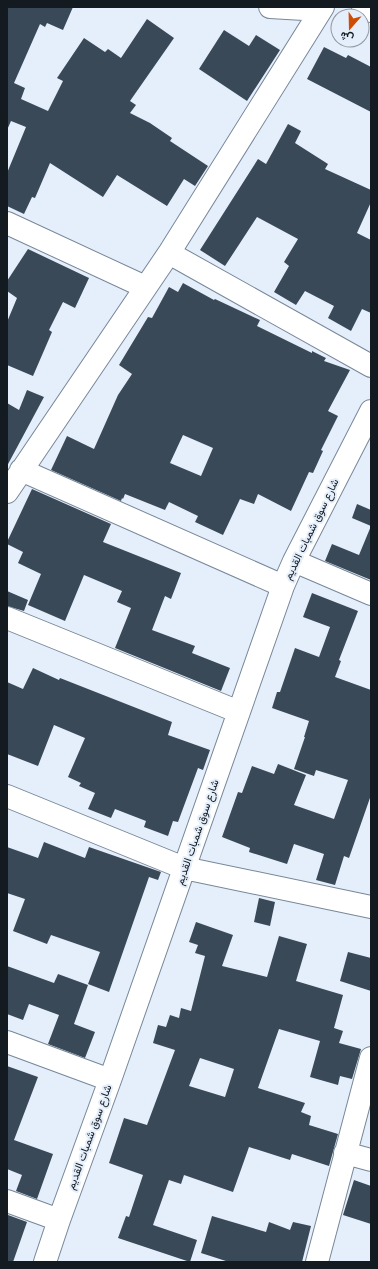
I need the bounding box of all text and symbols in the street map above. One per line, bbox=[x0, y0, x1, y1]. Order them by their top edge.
north arrow bbox=[330, 8, 370, 48]
text: ش bbox=[338, 29, 355, 46]
street label: شارع سوق شمبات القديم bbox=[280, 476, 343, 582]
street label: شارع سوق شمبات القديم bbox=[172, 777, 223, 887]
street label: شارع سوق شمبات القديم bbox=[63, 1082, 116, 1192]

